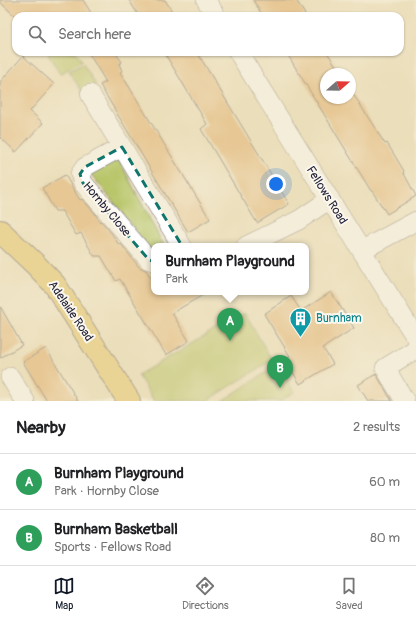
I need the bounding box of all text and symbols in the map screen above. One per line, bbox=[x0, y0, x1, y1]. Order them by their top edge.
search box bbox=[12, 12, 404, 56]
icon: search bbox=[26, 23, 48, 45]
text: Search here bbox=[58, 25, 131, 44]
north arrow bbox=[320, 68, 356, 104]
street label: Fellows Road bbox=[303, 163, 350, 227]
your location bbox=[266, 174, 286, 194]
street label: Hornby Close bbox=[79, 179, 134, 240]
popup bbox=[151, 243, 309, 295]
text: Burnham Playground bbox=[165, 252, 295, 271]
text: Park bbox=[165, 271, 188, 287]
street label: Adelaide Road bbox=[45, 278, 96, 344]
building icon: Burnham bbox=[287, 305, 313, 338]
pin: A bbox=[217, 308, 243, 341]
place label: Burnham bbox=[316, 311, 362, 326]
pin: B bbox=[267, 355, 293, 388]
text: Nearby bbox=[16, 417, 65, 438]
text: 2 results bbox=[353, 419, 400, 435]
text: Burnham Playground bbox=[54, 464, 184, 483]
text: A bbox=[25, 474, 33, 490]
text: 60 m bbox=[369, 474, 400, 490]
text: Park · Hornby Close bbox=[54, 483, 159, 499]
text: Burnham Basketball bbox=[54, 520, 178, 539]
text: B bbox=[25, 530, 33, 546]
text: 80 m bbox=[370, 530, 400, 546]
text: Sports · Fellows Road bbox=[54, 539, 171, 555]
tab: Map bbox=[53, 575, 75, 612]
tab: Directions bbox=[182, 575, 229, 612]
tab: Saved bbox=[335, 575, 363, 612]

